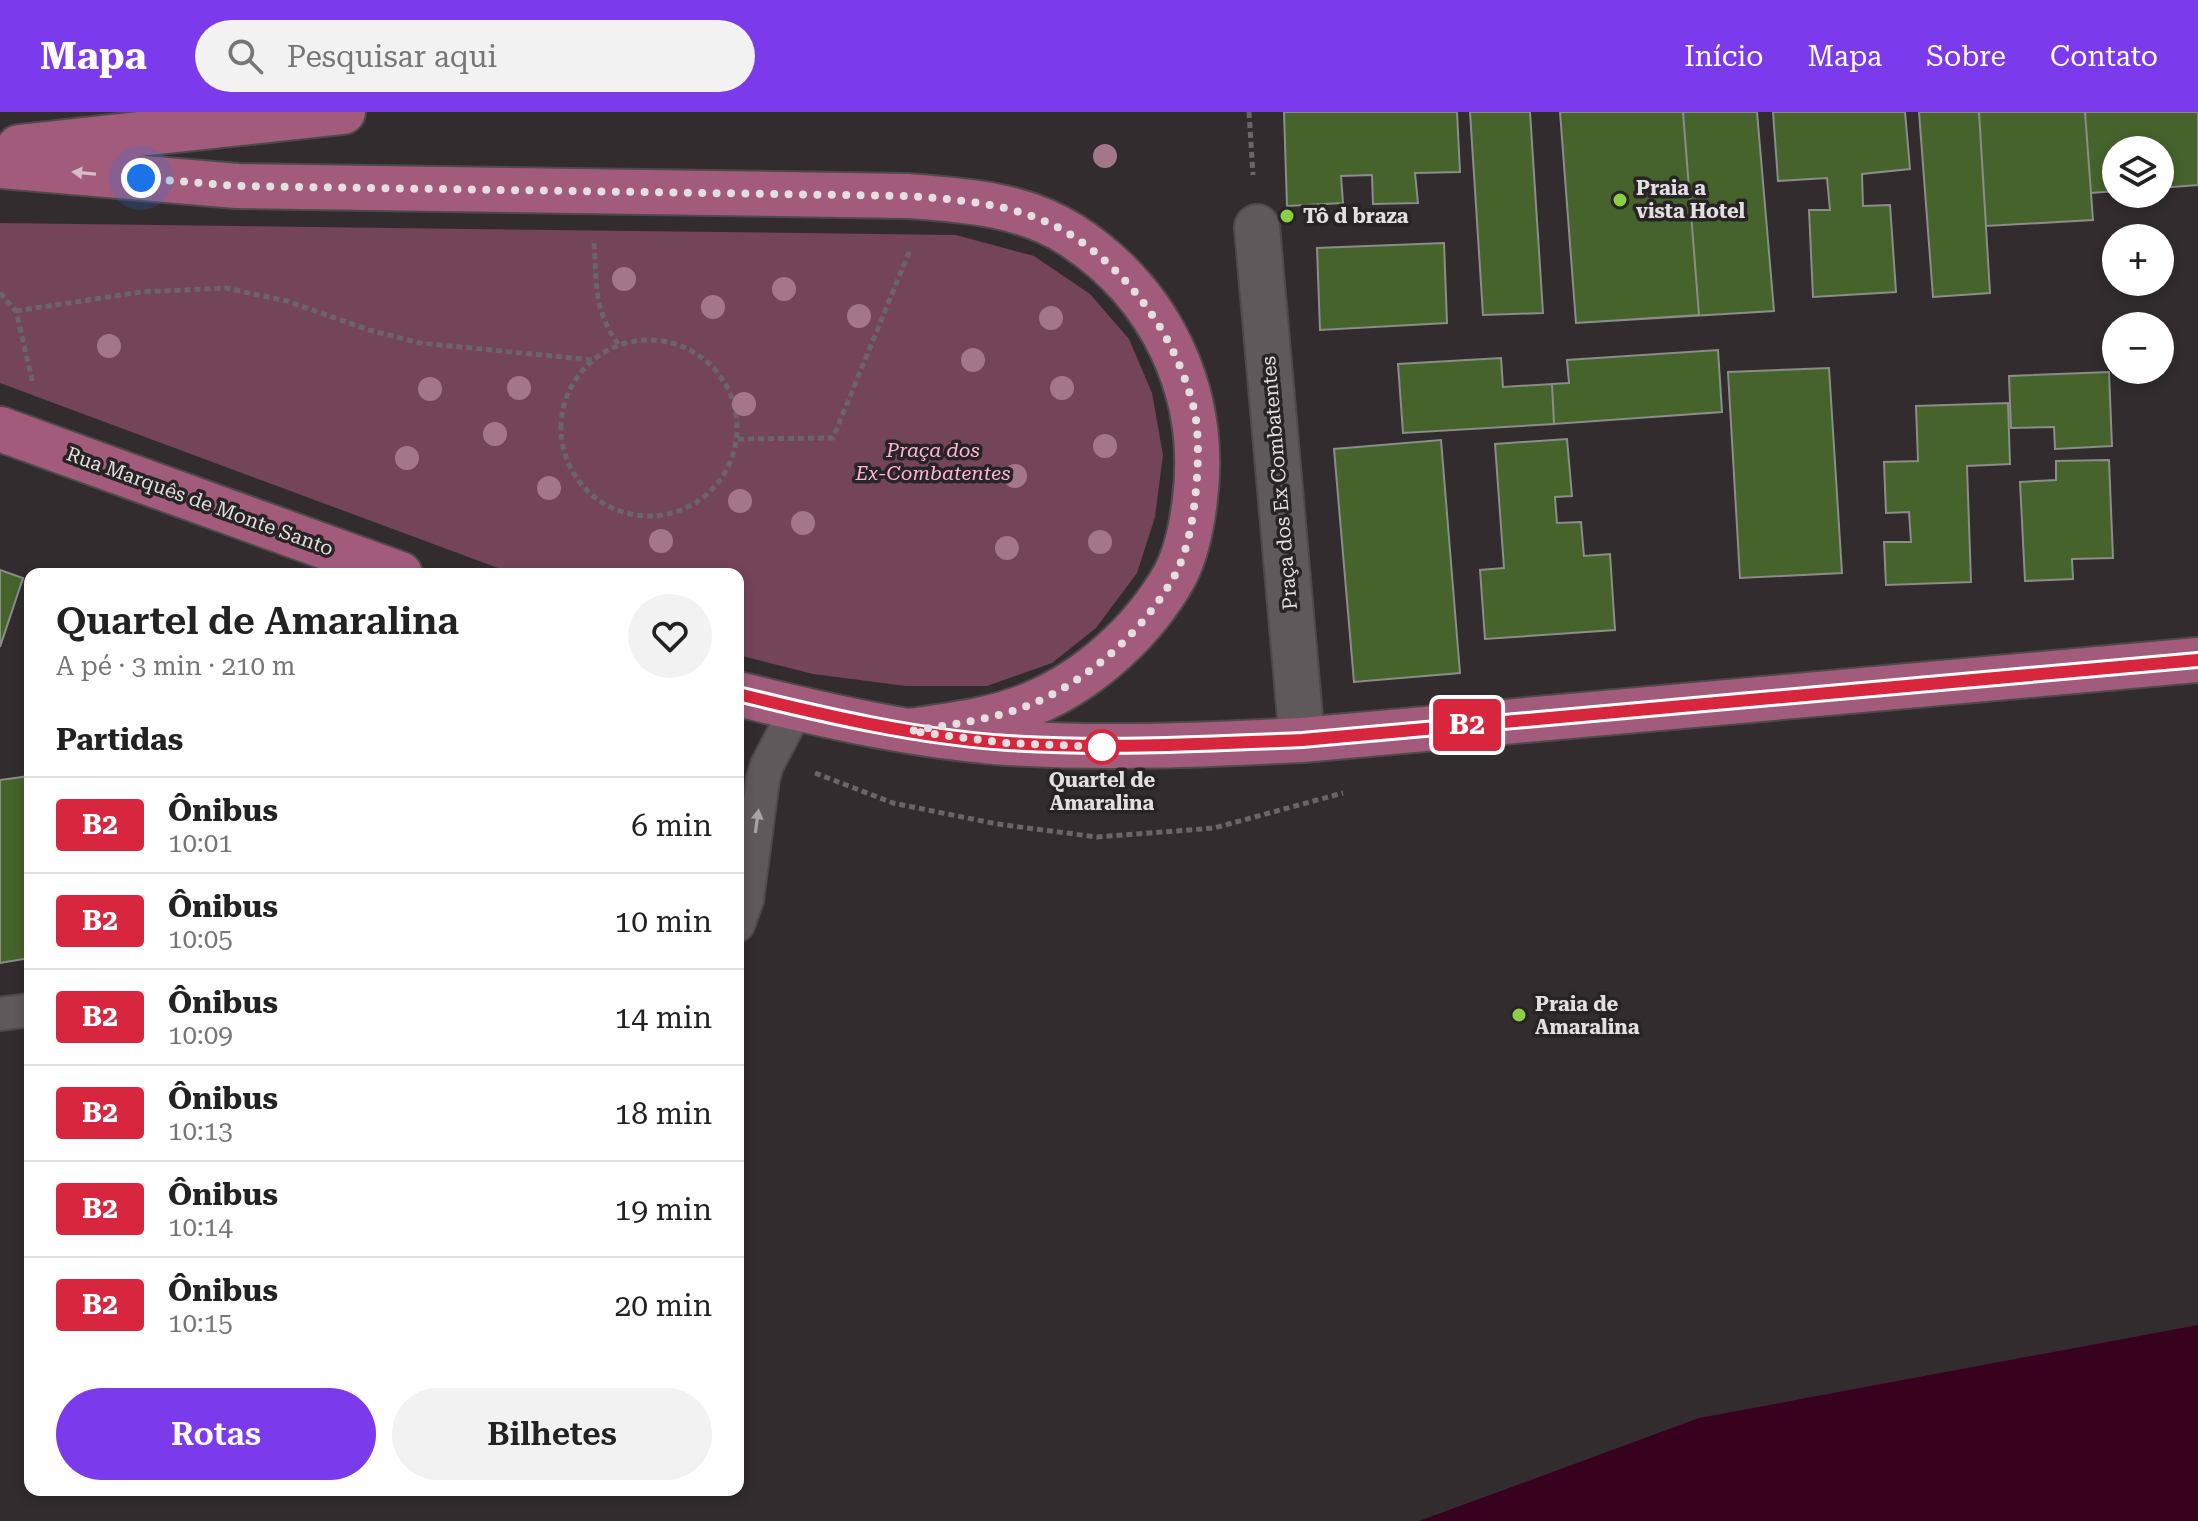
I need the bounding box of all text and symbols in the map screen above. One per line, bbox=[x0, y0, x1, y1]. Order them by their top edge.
search box bbox=[195, 20, 755, 92]
text: Mapa bbox=[40, 34, 147, 78]
icon: search bbox=[223, 34, 267, 78]
text: Pesquisar aqui bbox=[287, 39, 497, 74]
text: Início bbox=[1684, 40, 1763, 73]
text: Mapa bbox=[1807, 40, 1882, 73]
text: Sobre bbox=[1926, 40, 2006, 73]
text: Contato bbox=[2050, 40, 2158, 73]
map controls bbox=[2102, 136, 2174, 384]
button: layers bbox=[2102, 136, 2174, 208]
your location bbox=[121, 158, 161, 198]
one-way arrow bbox=[71, 166, 96, 179]
place label: Praia a vista Hotel bbox=[1636, 176, 1746, 223]
marker: Praia a vista Hotel bbox=[1611, 191, 1629, 209]
place label: Tô d braza bbox=[1303, 204, 1409, 228]
marker: Tô d braza bbox=[1278, 207, 1296, 225]
button: + bbox=[2102, 224, 2174, 296]
button: − bbox=[2102, 312, 2174, 384]
street label: Praça dos Ex Combatentes bbox=[1256, 355, 1302, 611]
park label: Praça dos Ex-Combatentes bbox=[854, 438, 1011, 485]
street label: Rua Marquês de Monte Santo bbox=[63, 441, 337, 561]
button: heart bbox=[628, 594, 712, 678]
text: Quartel de Amaralina bbox=[56, 599, 459, 643]
text: A pé · 3 min · 210 m bbox=[56, 651, 295, 681]
line badge: B2 bbox=[1431, 699, 1503, 751]
text: B2 bbox=[1449, 708, 1485, 741]
text: Partidas bbox=[56, 722, 183, 757]
marker: Quartel de Amaralina bbox=[1085, 730, 1119, 764]
place label: Quartel de Amaralina bbox=[1049, 768, 1156, 815]
text: Ônibus bbox=[168, 793, 278, 828]
text: B2 bbox=[82, 808, 118, 841]
text: 6 min bbox=[631, 808, 712, 843]
one-way arrow bbox=[750, 809, 763, 834]
text: 10:01 bbox=[168, 828, 233, 858]
text: Ônibus bbox=[168, 889, 278, 924]
text: B2 bbox=[82, 904, 118, 937]
text: 10 min bbox=[615, 904, 712, 939]
text: 10:05 bbox=[168, 924, 233, 954]
text: Ônibus bbox=[168, 985, 278, 1020]
place label: Praia de Amaralina bbox=[1535, 992, 1640, 1039]
text: B2 bbox=[82, 1000, 118, 1033]
text: 14 min bbox=[615, 1000, 712, 1035]
marker: Praia de Amaralina bbox=[1510, 1006, 1528, 1024]
text: 10:09 bbox=[168, 1020, 233, 1050]
text: Ônibus bbox=[168, 1081, 278, 1116]
text: B2 bbox=[82, 1096, 118, 1129]
text: 18 min bbox=[615, 1096, 712, 1131]
text: 10:13 bbox=[168, 1116, 233, 1146]
text: Ônibus bbox=[168, 1177, 278, 1212]
text: B2 bbox=[82, 1192, 118, 1225]
text: 19 min bbox=[615, 1192, 712, 1227]
text: 10:14 bbox=[168, 1212, 233, 1242]
text: Ônibus bbox=[168, 1273, 278, 1308]
text: B2 bbox=[82, 1288, 118, 1321]
text: 20 min bbox=[615, 1288, 712, 1323]
text: 10:15 bbox=[168, 1308, 233, 1338]
button: Rotas bbox=[56, 1388, 376, 1480]
button: Bilhetes bbox=[392, 1388, 712, 1480]

